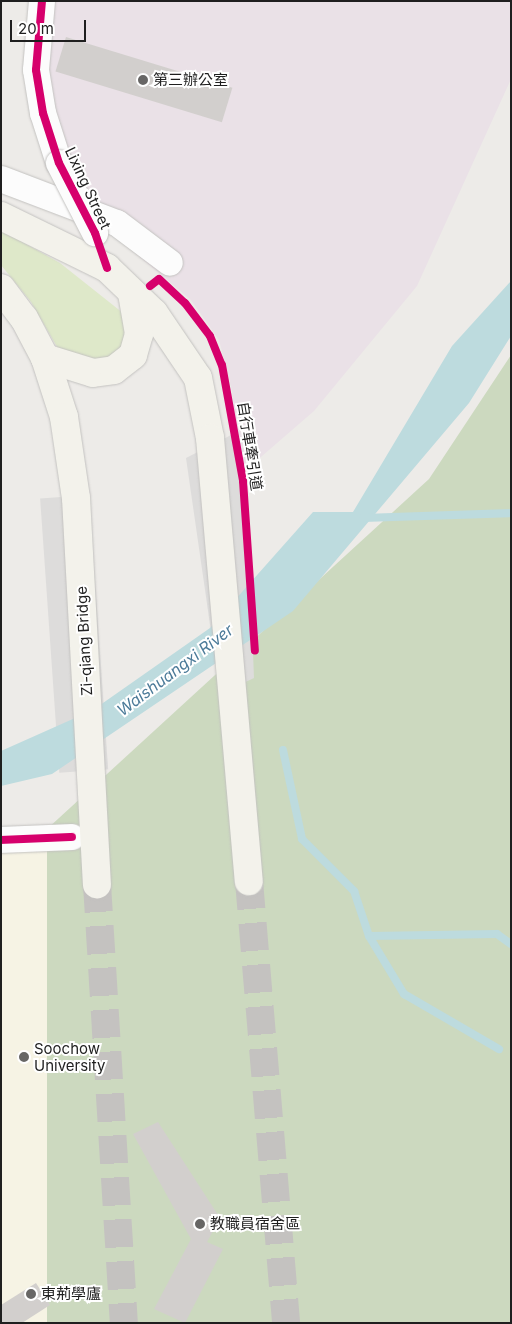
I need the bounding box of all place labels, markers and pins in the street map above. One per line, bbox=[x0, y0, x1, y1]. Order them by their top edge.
place label: 第三辦公室 bbox=[153, 71, 228, 89]
marker: 第三辦公室 bbox=[137, 74, 149, 86]
place label: Soochow University bbox=[34, 1039, 105, 1074]
marker: Soochow University bbox=[18, 1051, 30, 1063]
place label: 教職員宿舍區 bbox=[210, 1215, 300, 1233]
marker: 教職員宿舍區 bbox=[194, 1218, 206, 1230]
place label: 東荊學廬 bbox=[41, 1285, 101, 1303]
marker: 東荊學廬 bbox=[25, 1288, 37, 1300]

